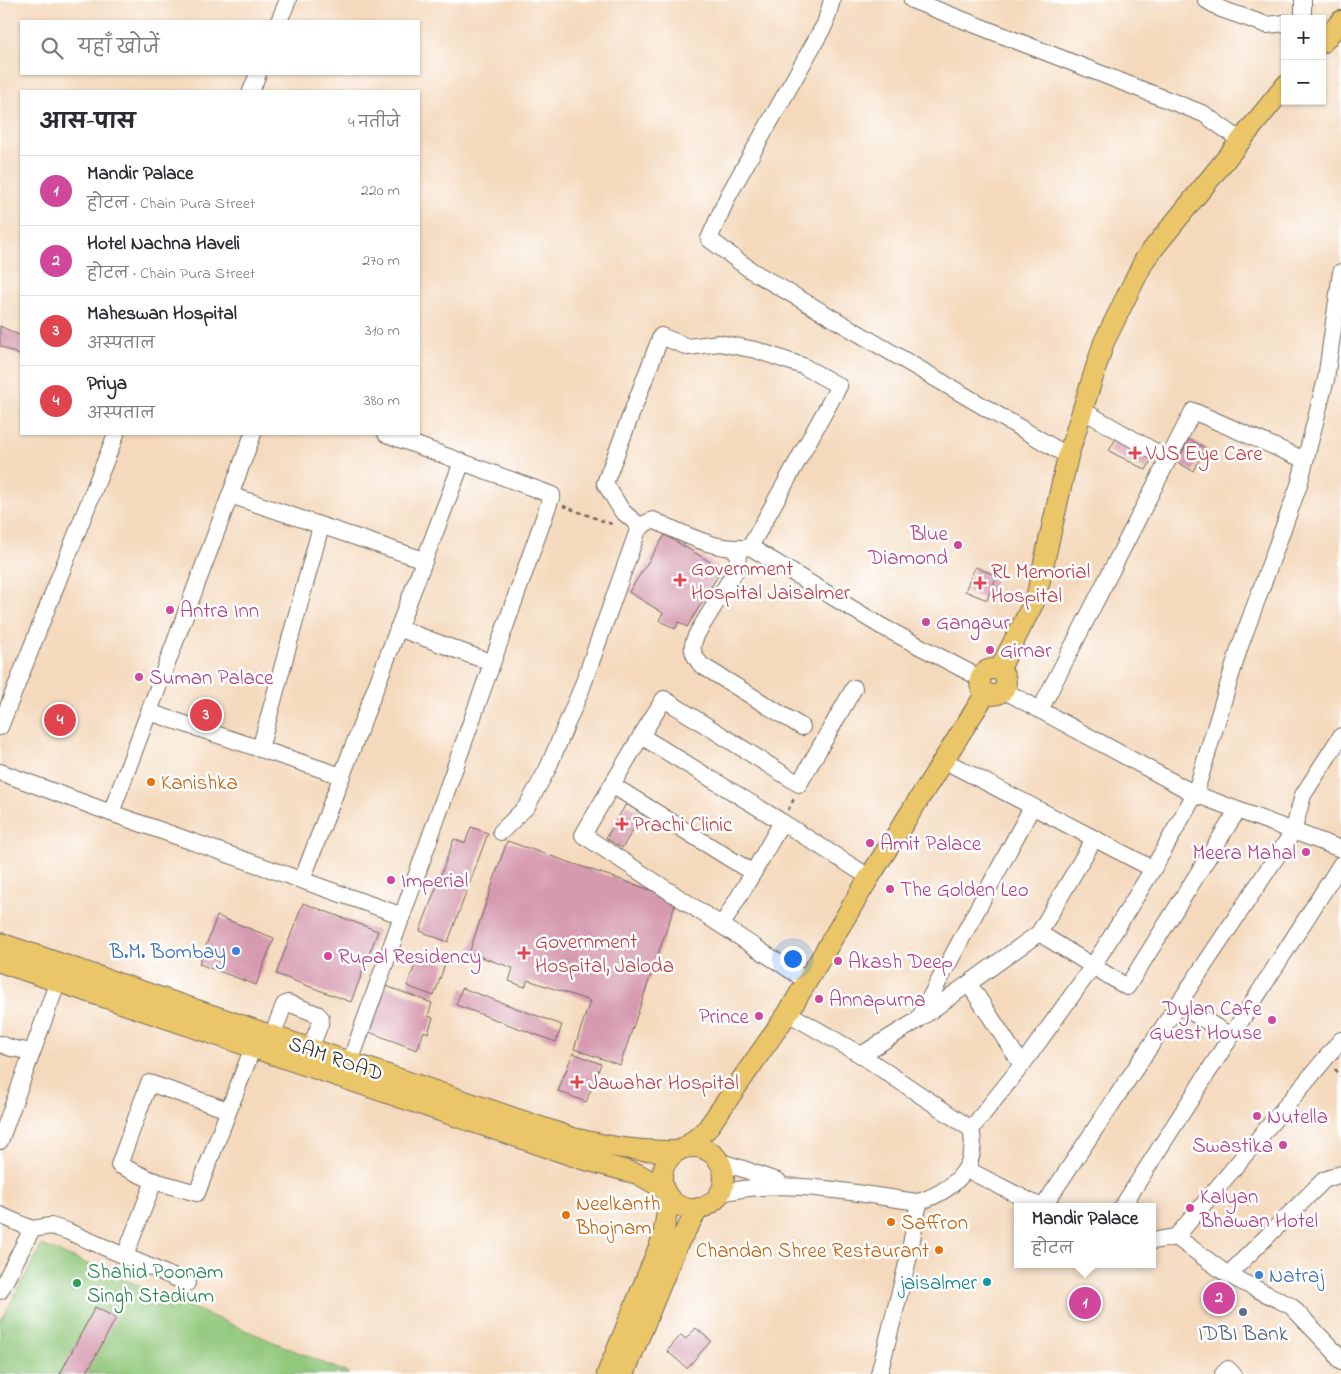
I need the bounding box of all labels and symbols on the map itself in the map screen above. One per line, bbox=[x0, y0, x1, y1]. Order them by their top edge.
place label: VJS Eye Care bbox=[1145, 440, 1263, 472]
marker: VJS Eye Care bbox=[1128, 446, 1142, 460]
place label: Blue Diamond bbox=[867, 520, 949, 574]
marker: Blue Diamond bbox=[952, 539, 964, 551]
place label: Government Hospital Jaisalmer bbox=[691, 555, 851, 609]
place label: RL Memorial Hospital bbox=[991, 558, 1090, 612]
marker: Government Hospital Jaisalmer bbox=[673, 573, 687, 587]
marker: RL Memorial Hospital bbox=[973, 576, 987, 590]
place label: Antra Inn bbox=[180, 597, 259, 627]
marker: Antra Inn bbox=[164, 604, 176, 616]
place label: Gangaur bbox=[936, 609, 1011, 641]
marker: Gangaur bbox=[920, 616, 932, 628]
place label: Girnar bbox=[1000, 637, 1052, 667]
marker: Girnar bbox=[984, 644, 996, 656]
place label: Suman Palace bbox=[149, 664, 274, 694]
marker: Suman Palace bbox=[133, 671, 145, 683]
pin: 3 bbox=[190, 696, 222, 734]
pin: 4 bbox=[44, 701, 76, 739]
place label: Kanishka bbox=[161, 769, 238, 799]
marker: Kanishka bbox=[145, 776, 157, 788]
place label: Prachi Clinic bbox=[633, 811, 733, 841]
marker: Prachi Clinic bbox=[615, 817, 629, 831]
place label: Amit Palace bbox=[880, 830, 982, 860]
marker: Amit Palace bbox=[864, 837, 876, 849]
place label: Meera Mahal bbox=[1192, 839, 1296, 869]
marker: Meera Mahal bbox=[1300, 846, 1312, 858]
place label: Imperial bbox=[401, 867, 468, 897]
marker: Imperial bbox=[385, 874, 397, 886]
place label: The Golden Leo bbox=[900, 876, 1029, 906]
marker: The Golden Leo bbox=[884, 883, 896, 895]
place label: Government Hospital, Jaloda bbox=[535, 928, 674, 982]
place label: B.M. Bombay bbox=[109, 938, 226, 970]
place label: Rupal Residency bbox=[338, 943, 481, 975]
marker: B.M. Bombay bbox=[230, 945, 242, 957]
marker: Government Hospital, Jaloda bbox=[517, 946, 531, 960]
your location bbox=[780, 946, 806, 972]
place label: Akash Deep bbox=[848, 948, 953, 978]
marker: Rupal Residency bbox=[322, 950, 334, 962]
marker: Akash Deep bbox=[832, 955, 844, 967]
place label: Annapurna bbox=[829, 986, 926, 1016]
marker: Annapurna bbox=[813, 993, 825, 1005]
place label: Dylan Cafe Guest House bbox=[1149, 995, 1263, 1049]
place label: Prince bbox=[699, 1003, 750, 1033]
marker: Prince bbox=[753, 1010, 765, 1022]
marker: Dylan Cafe Guest House bbox=[1266, 1014, 1278, 1026]
street label: SAM ROAD bbox=[284, 1030, 387, 1090]
place label: Jawahar Hospital bbox=[588, 1069, 739, 1099]
marker: Jawahar Hospital bbox=[570, 1075, 584, 1089]
place label: Nutella bbox=[1267, 1103, 1328, 1133]
marker: Nutella bbox=[1251, 1110, 1263, 1122]
place label: Swastika bbox=[1192, 1132, 1273, 1162]
marker: Swastika bbox=[1277, 1139, 1289, 1151]
place label: Kalyan Bhawan Hotel bbox=[1199, 1183, 1318, 1237]
place label: Neelkanth Bhojnam bbox=[575, 1190, 660, 1244]
marker: Kalyan Bhawan Hotel bbox=[1184, 1202, 1196, 1214]
marker: Neelkanth Bhojnam bbox=[560, 1209, 572, 1221]
place label: Saffron bbox=[901, 1209, 968, 1239]
marker: Saffron bbox=[885, 1216, 897, 1228]
place label: Chandan Shree Restaurant bbox=[696, 1237, 929, 1267]
marker: Chandan Shree Restaurant bbox=[933, 1244, 945, 1256]
place label: Shahid Poonam Singh Stadium bbox=[87, 1258, 223, 1314]
place label: Natraj bbox=[1269, 1262, 1324, 1292]
place label: jaisalmer bbox=[897, 1269, 977, 1299]
marker: Natraj bbox=[1253, 1269, 1265, 1281]
marker: jaisalmer bbox=[981, 1276, 993, 1288]
marker: Shahid Poonam Singh Stadium bbox=[71, 1277, 83, 1289]
pin: 2 bbox=[1203, 1279, 1235, 1317]
pin: 1 bbox=[1069, 1284, 1101, 1322]
marker: IDBI Bank bbox=[1237, 1306, 1249, 1318]
place label: IDBI Bank bbox=[1198, 1320, 1289, 1350]

